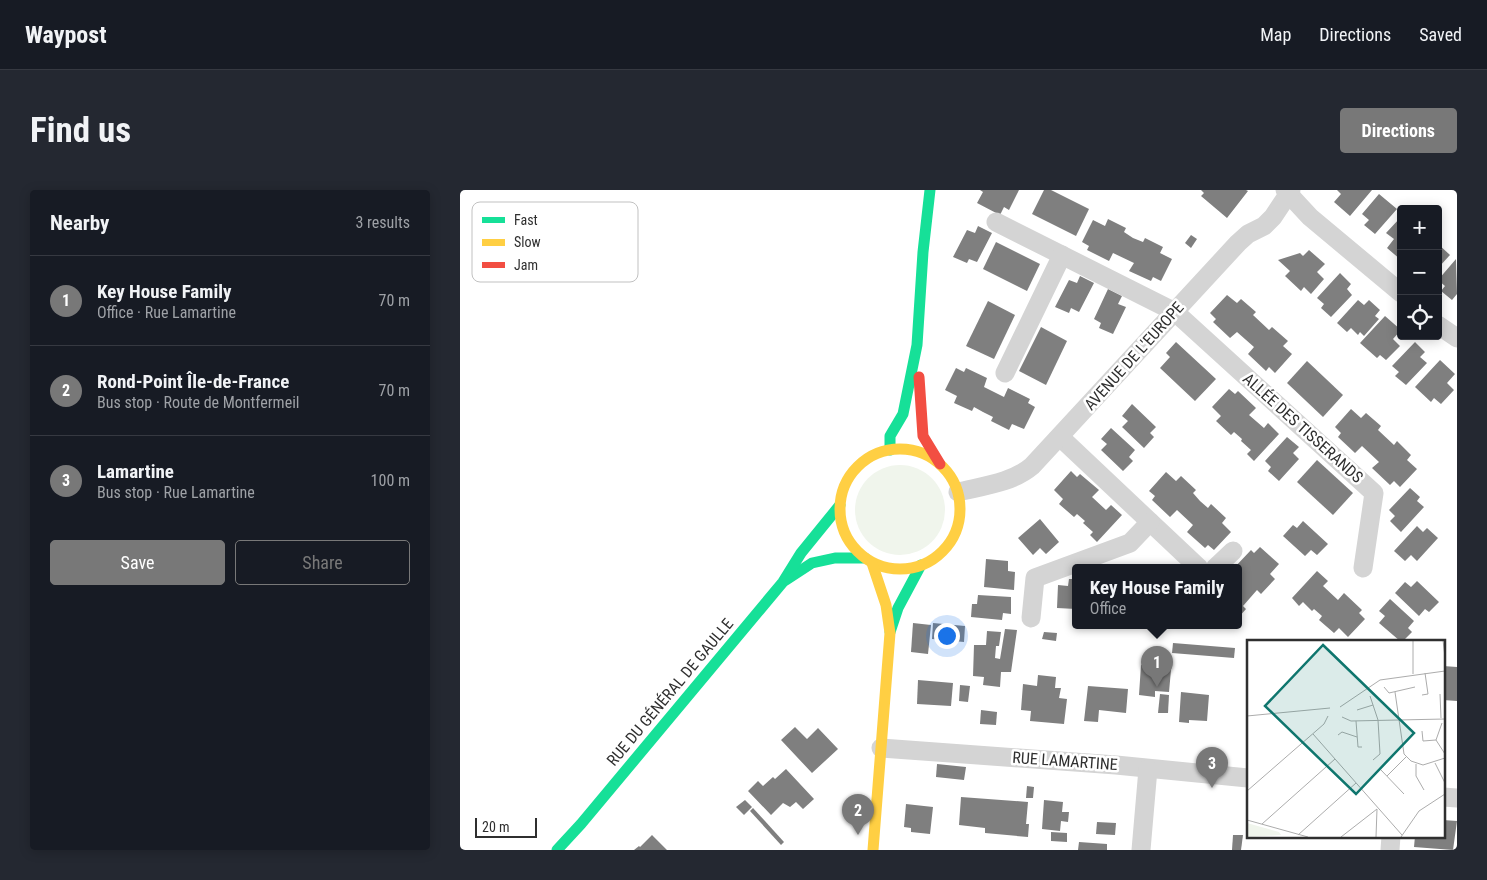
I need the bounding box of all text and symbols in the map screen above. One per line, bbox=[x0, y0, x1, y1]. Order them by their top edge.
text: Waypost bbox=[25, 21, 107, 49]
text: Map bbox=[1260, 24, 1291, 45]
text: Directions bbox=[1319, 24, 1391, 45]
text: Saved bbox=[1419, 24, 1462, 45]
button: Directions bbox=[1340, 108, 1457, 153]
text: Find us bbox=[30, 110, 131, 151]
legend bbox=[472, 202, 638, 282]
map controls bbox=[1397, 205, 1442, 340]
button: + bbox=[1397, 205, 1442, 250]
text: Nearby bbox=[50, 211, 109, 235]
text: Fast bbox=[514, 212, 538, 228]
text: 3 results bbox=[355, 213, 410, 232]
text: Slow bbox=[514, 234, 541, 250]
button: − bbox=[1397, 250, 1442, 295]
text: Jam bbox=[514, 257, 538, 273]
text: Key House Family bbox=[97, 280, 231, 303]
text: 1 bbox=[62, 291, 70, 310]
text: 70 m bbox=[378, 291, 410, 310]
button: locate bbox=[1397, 295, 1442, 340]
street label: AVENUE DE L'EUROPE bbox=[1080, 298, 1188, 414]
text: Office · Rue Lamartine bbox=[97, 303, 236, 322]
street label: ALLÉE DES TISSERANDS bbox=[1239, 369, 1367, 487]
text: Rond-Point Île-de-France bbox=[97, 370, 289, 393]
text: 2 bbox=[62, 381, 70, 400]
text: 70 m bbox=[378, 381, 410, 400]
text: Bus stop · Route de Montfermeil bbox=[97, 393, 300, 412]
text: Lamartine bbox=[97, 460, 174, 483]
text: 3 bbox=[62, 471, 70, 490]
text: 100 m bbox=[371, 471, 410, 490]
text: Bus stop · Rue Lamartine bbox=[97, 483, 255, 502]
button: Save bbox=[50, 540, 225, 585]
button: Share bbox=[235, 540, 410, 585]
popup bbox=[1072, 564, 1242, 629]
text: Key House Family bbox=[1090, 576, 1224, 599]
text: Office bbox=[1090, 599, 1126, 618]
street label: RUE DU GÉNÉRAL DE GAULLE bbox=[603, 614, 737, 770]
your location bbox=[934, 623, 960, 649]
inset map bbox=[1247, 640, 1444, 838]
pin: 1 bbox=[1141, 646, 1173, 687]
pin: 3 bbox=[1196, 747, 1228, 788]
street label: RUE LAMARTINE bbox=[1012, 748, 1118, 774]
pin: 2 bbox=[842, 794, 874, 835]
scale bar bbox=[475, 815, 538, 838]
text: 20 m bbox=[482, 819, 510, 835]

